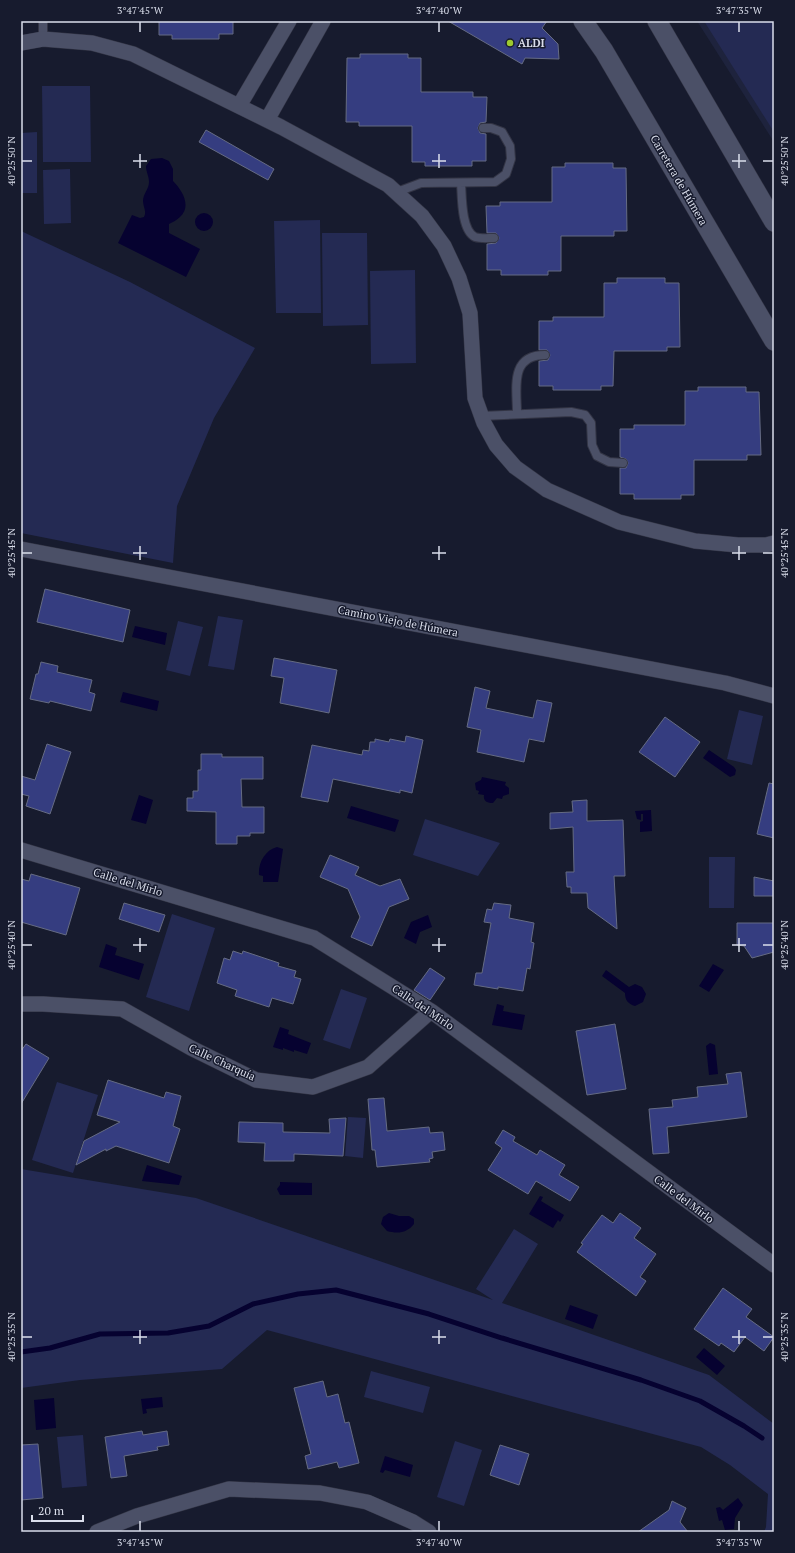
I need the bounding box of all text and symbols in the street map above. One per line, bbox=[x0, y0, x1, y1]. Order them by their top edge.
text: 3°47'45"W bbox=[117, 4, 164, 17]
text: 3°47'40"W bbox=[416, 4, 463, 17]
text: 3°47'35"W bbox=[716, 4, 763, 17]
place label: ALDI bbox=[518, 36, 545, 50]
marker: ALDI bbox=[505, 38, 515, 48]
street label: Carretera de Húmera bbox=[647, 132, 711, 228]
text: 40°25'50"N bbox=[5, 136, 18, 186]
text: 40°25'50"N bbox=[778, 136, 791, 186]
text: 40°25'45"N bbox=[5, 528, 18, 578]
text: 40°25'45"N bbox=[778, 528, 791, 578]
street label: Camino Viejo de Húmera bbox=[337, 602, 460, 640]
street label: Calle del Mirlo bbox=[92, 865, 164, 899]
text: 40°25'40"N bbox=[5, 920, 18, 970]
text: 40°25'40"N bbox=[778, 920, 791, 970]
street label: Calle del Mirlo bbox=[389, 981, 457, 1033]
street label: Calle Charquía bbox=[186, 1040, 258, 1084]
street label: Calle del Mirlo bbox=[651, 1172, 717, 1226]
text: 40°25'35"N bbox=[5, 1312, 18, 1362]
text: 40°25'35"N bbox=[778, 1312, 791, 1362]
scale bar bbox=[32, 1497, 83, 1523]
text: 20 m bbox=[38, 1503, 65, 1518]
text: 3°47'45"W bbox=[117, 1536, 164, 1549]
text: 3°47'40"W bbox=[416, 1536, 463, 1549]
text: 3°47'35"W bbox=[716, 1536, 763, 1549]

